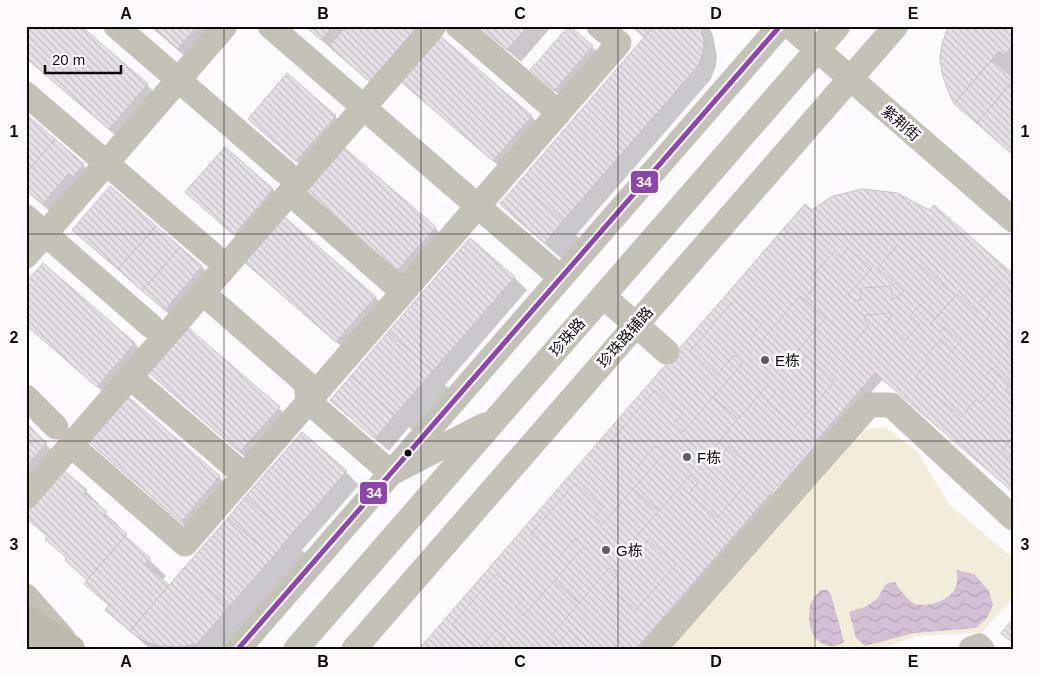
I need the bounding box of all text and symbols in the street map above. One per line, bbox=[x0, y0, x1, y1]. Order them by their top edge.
text: A bbox=[120, 5, 132, 22]
text: B bbox=[317, 5, 329, 22]
text: C bbox=[514, 5, 526, 22]
text: D bbox=[710, 5, 722, 22]
text: E bbox=[908, 5, 919, 22]
scale bar bbox=[45, 42, 121, 74]
text: 20 m bbox=[52, 51, 85, 68]
street label: 紫荆街 bbox=[878, 102, 924, 144]
text: 1 bbox=[10, 123, 19, 140]
text: 1 bbox=[1021, 123, 1030, 140]
line badge: 34 bbox=[630, 170, 659, 194]
text: 34 bbox=[636, 174, 652, 190]
street label: 珍珠路辅路 bbox=[594, 303, 656, 371]
street label: 珍珠路 bbox=[546, 314, 588, 360]
text: 2 bbox=[10, 329, 19, 346]
text: 2 bbox=[1021, 329, 1030, 346]
place label: E栋 bbox=[775, 352, 800, 369]
marker: E栋 bbox=[759, 354, 771, 366]
unlabelled marker bbox=[403, 448, 413, 458]
place label: F栋 bbox=[697, 449, 721, 466]
marker: F栋 bbox=[681, 451, 693, 463]
line badge: 34 bbox=[359, 481, 388, 505]
text: 34 bbox=[366, 485, 382, 501]
text: 3 bbox=[10, 536, 19, 553]
text: 3 bbox=[1021, 536, 1030, 553]
place label: G栋 bbox=[616, 542, 643, 559]
marker: G栋 bbox=[600, 544, 612, 556]
text: A bbox=[120, 653, 132, 670]
text: B bbox=[317, 653, 329, 670]
text: C bbox=[514, 653, 526, 670]
text: D bbox=[710, 653, 722, 670]
text: E bbox=[908, 653, 919, 670]

